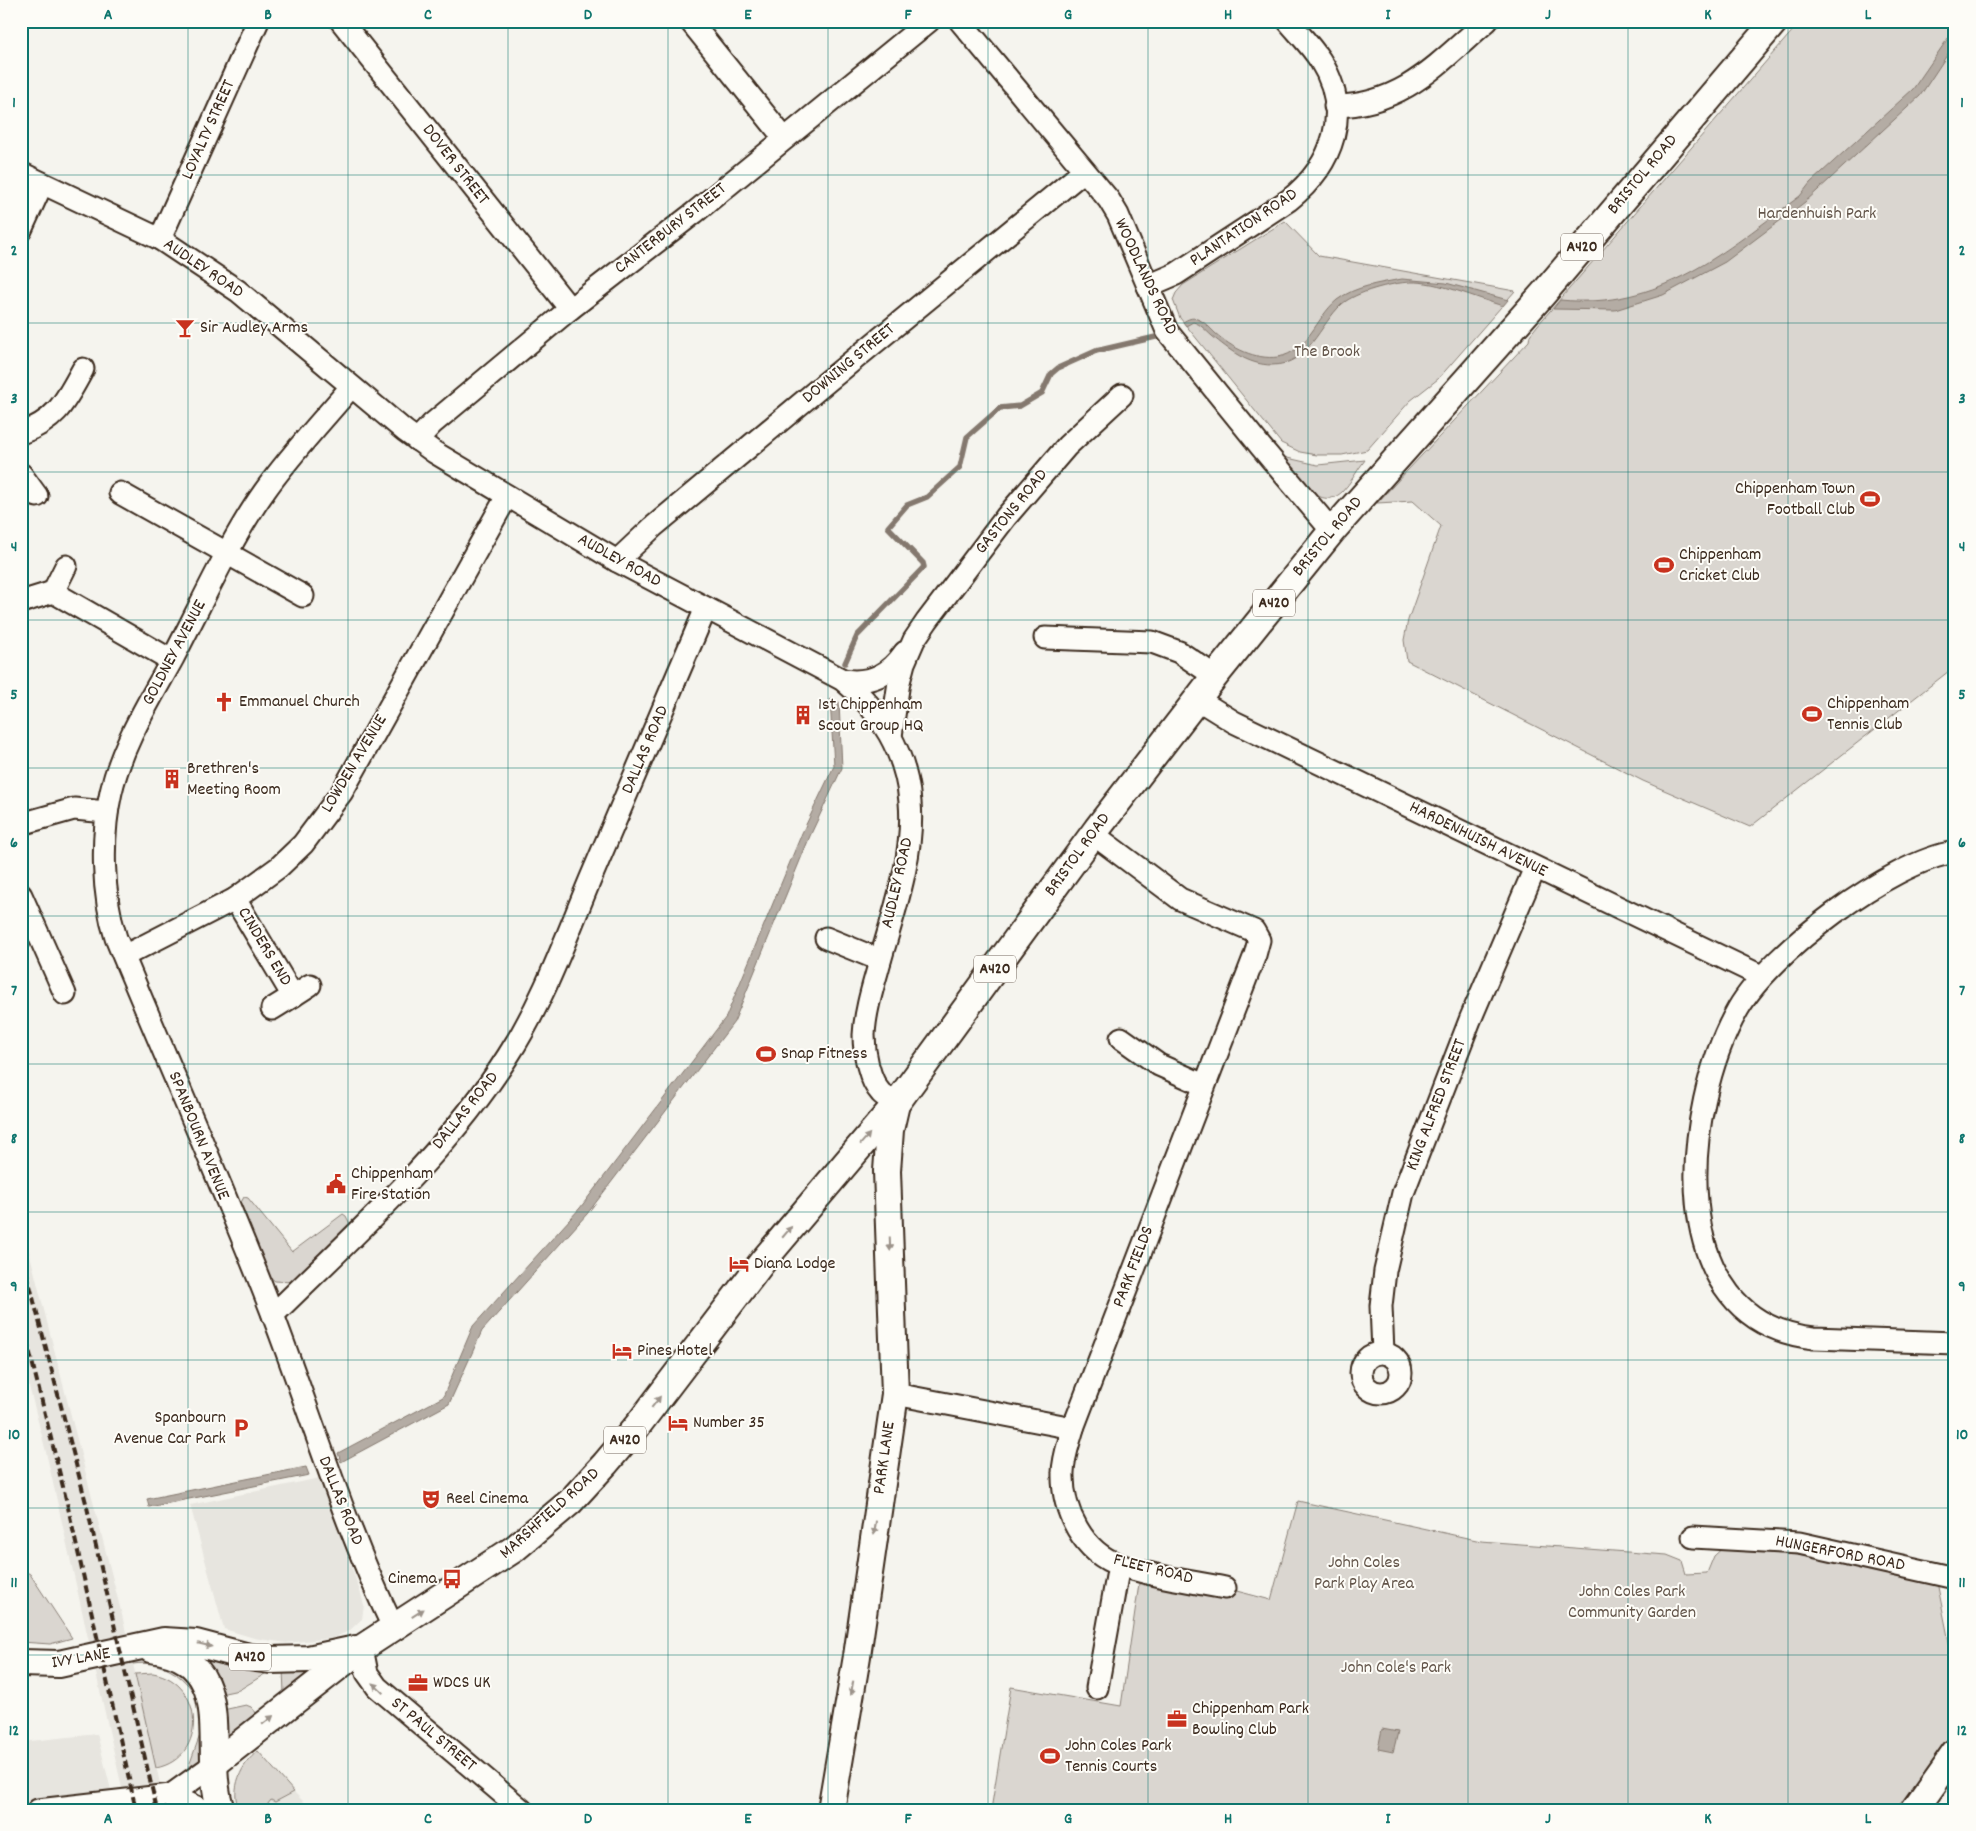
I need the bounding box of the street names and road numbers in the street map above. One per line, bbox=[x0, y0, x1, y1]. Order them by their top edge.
street label: LOYALTY STREET bbox=[176, 76, 242, 184]
street label: DOVER STREET bbox=[415, 119, 495, 211]
street label: BRISTOL ROAD bbox=[1602, 129, 1684, 221]
street label: CANTERBURY STREET bbox=[610, 177, 732, 281]
street label: PLANTATION ROAD bbox=[1185, 183, 1303, 273]
street label: WOODLANDS ROAD bbox=[1107, 215, 1183, 339]
street label: AUDLEY ROAD bbox=[158, 233, 248, 305]
road number: A420 bbox=[1561, 233, 1603, 260]
street label: DOWNING STREET bbox=[797, 318, 901, 410]
street label: GASTONS ROAD bbox=[970, 464, 1054, 560]
street label: BRISTOL ROAD bbox=[1287, 491, 1369, 583]
street label: AUDLEY ROAD bbox=[573, 528, 665, 594]
road number: A420 bbox=[1253, 590, 1295, 616]
street label: GOLDNEY AVENUE bbox=[137, 596, 213, 710]
street label: DALLAS ROAD bbox=[616, 702, 676, 798]
street label: LOWDEN AVENUE bbox=[316, 710, 394, 818]
street label: HARDENHUISH AVENUE bbox=[1405, 796, 1551, 884]
street label: BRISTOL ROAD bbox=[1039, 808, 1117, 902]
street label: AUDLEY ROAD bbox=[875, 835, 921, 931]
street label: CINDERS END bbox=[231, 903, 297, 991]
road number: A420 bbox=[974, 956, 1016, 982]
street label: KING ALFRED STREET bbox=[1400, 1036, 1474, 1174]
street label: DALLAS ROAD bbox=[427, 1067, 505, 1155]
street label: SPANBOURN AVENUE bbox=[161, 1068, 235, 1204]
street label: PARK FIELDS bbox=[1107, 1223, 1161, 1311]
street label: PARK LANE bbox=[868, 1420, 902, 1496]
road number: A420 bbox=[604, 1426, 646, 1454]
street label: DALLAS ROAD bbox=[311, 1453, 369, 1549]
street label: MARSHFIELD ROAD bbox=[494, 1462, 606, 1566]
street label: HUNGERFORD ROAD bbox=[1773, 1529, 1907, 1579]
street label: FLEET ROAD bbox=[1111, 1548, 1195, 1592]
street label: IVY LANE bbox=[50, 1642, 112, 1676]
road number: A420 bbox=[229, 1644, 271, 1670]
street label: ST PAUL STREET bbox=[385, 1692, 481, 1778]

